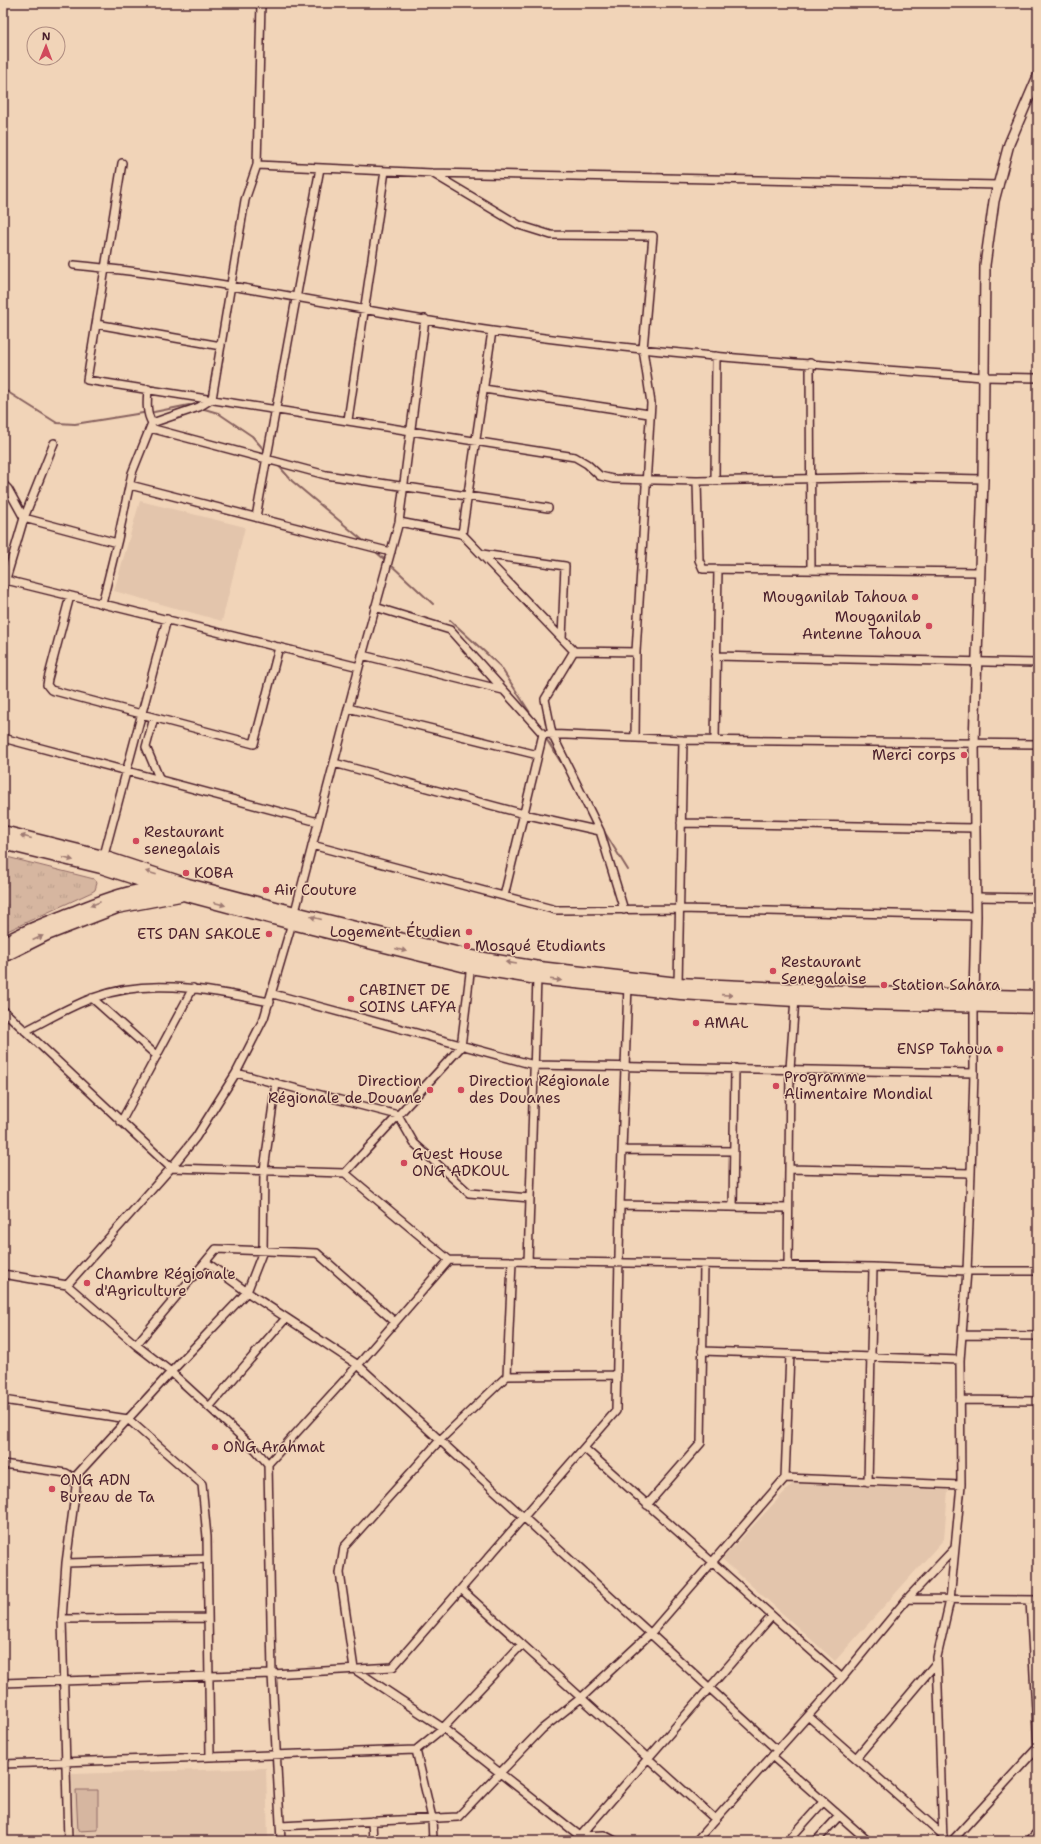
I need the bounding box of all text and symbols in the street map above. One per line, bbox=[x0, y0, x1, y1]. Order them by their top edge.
north arrow bbox=[26, 26, 66, 66]
text: N bbox=[42, 29, 51, 44]
place label: Mouganilab Tahoua bbox=[763, 587, 908, 607]
marker: Mouganilab Tahoua bbox=[910, 592, 920, 602]
place label: Mouganilab Antenne Tahoua bbox=[802, 607, 922, 644]
marker: Mouganilab Antenne Tahoua bbox=[924, 621, 934, 631]
place label: Merci corps bbox=[872, 745, 956, 765]
marker: Merci corps bbox=[959, 750, 969, 760]
place label: Restaurant senegalais bbox=[144, 822, 224, 859]
one-way arrow bbox=[19, 834, 32, 840]
marker: Restaurant senegalais bbox=[131, 836, 141, 846]
one-way arrow bbox=[62, 857, 74, 863]
place label: KOBA bbox=[194, 863, 234, 883]
marker: KOBA bbox=[181, 868, 191, 878]
one-way arrow bbox=[144, 869, 156, 875]
place label: Air Couture bbox=[274, 880, 357, 900]
marker: Air Couture bbox=[261, 885, 271, 895]
one-way arrow bbox=[215, 901, 227, 907]
one-way arrow bbox=[89, 902, 101, 908]
one-way arrow bbox=[310, 915, 322, 921]
place label: Logement Étudien bbox=[330, 921, 461, 942]
place label: ETS DAN SAKOLE bbox=[137, 924, 261, 944]
marker: Logement Étudien bbox=[464, 927, 474, 937]
marker: ETS DAN SAKOLE bbox=[264, 929, 274, 939]
one-way arrow bbox=[32, 935, 44, 942]
place label: Mosqué Etudiants bbox=[475, 936, 606, 956]
marker: Mosqué Etudiants bbox=[462, 941, 472, 951]
one-way arrow bbox=[395, 947, 407, 953]
place label: Restaurant Senegalaise bbox=[781, 952, 867, 989]
one-way arrow bbox=[505, 960, 517, 966]
marker: Restaurant Senegalaise bbox=[768, 966, 778, 976]
place label: Station Sahara bbox=[892, 975, 1001, 995]
one-way arrow bbox=[550, 977, 562, 983]
place label: CABINET DE SOINS LAFYA bbox=[359, 980, 457, 1017]
marker: Station Sahara bbox=[879, 980, 889, 990]
one-way arrow bbox=[721, 992, 733, 999]
marker: CABINET DE SOINS LAFYA bbox=[346, 994, 356, 1004]
place label: AMAL bbox=[704, 1013, 748, 1033]
marker: AMAL bbox=[691, 1018, 701, 1028]
place label: ENSP Tahoua bbox=[897, 1039, 993, 1059]
marker: ENSP Tahoua bbox=[995, 1044, 1005, 1054]
place label: Programme Alimentaire Mondial bbox=[784, 1067, 933, 1104]
place label: Direction Régionale de Douane bbox=[268, 1071, 422, 1108]
place label: Direction Régionale des Douanes bbox=[469, 1071, 610, 1108]
marker: Programme Alimentaire Mondial bbox=[771, 1081, 781, 1091]
marker: Direction Régionale de Douane bbox=[425, 1085, 435, 1095]
marker: Direction Régionale des Douanes bbox=[456, 1085, 466, 1095]
place label: Guest House ONG ADKOUL bbox=[412, 1144, 509, 1181]
marker: Guest House ONG ADKOUL bbox=[399, 1158, 409, 1168]
place label: Chambre Régionale d'Agriculture bbox=[95, 1264, 236, 1301]
marker: Chambre Régionale d'Agriculture bbox=[82, 1278, 92, 1288]
place label: ONG Arahmat bbox=[223, 1437, 325, 1457]
marker: ONG Arahmat bbox=[210, 1442, 220, 1452]
place label: ONG ADN Bureau de Ta bbox=[60, 1470, 155, 1507]
marker: ONG ADN Bureau de Ta bbox=[47, 1484, 57, 1494]

